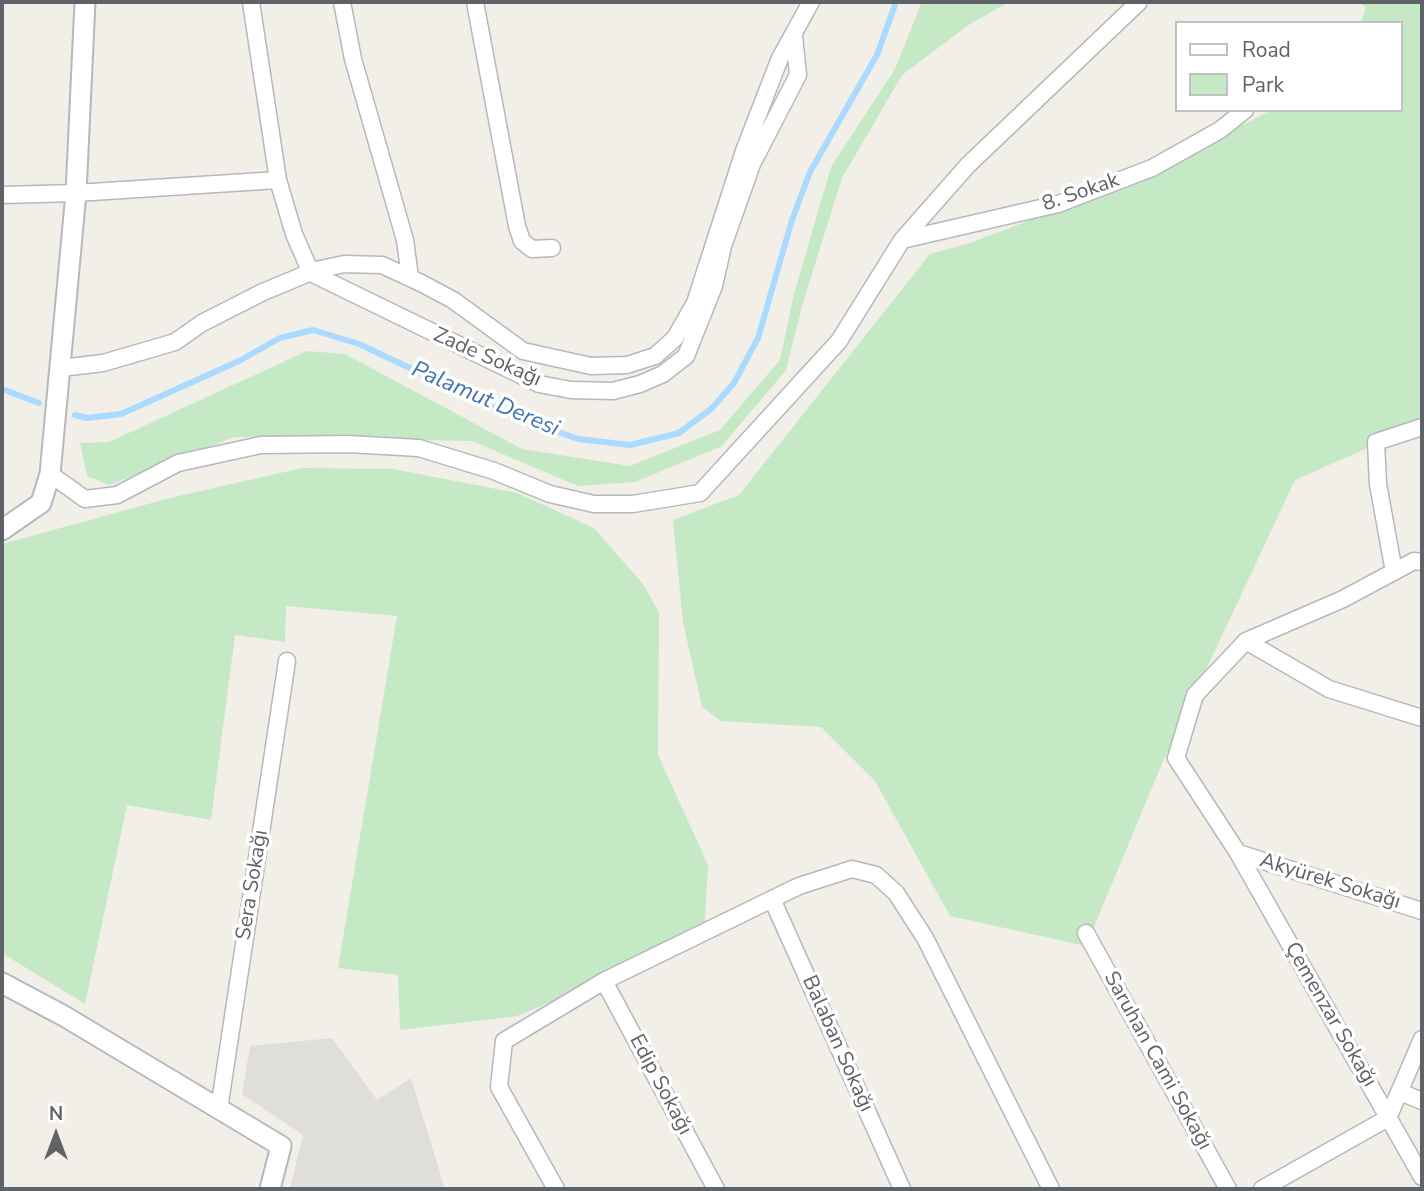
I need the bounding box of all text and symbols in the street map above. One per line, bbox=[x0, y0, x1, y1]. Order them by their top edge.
legend bbox=[1176, 21, 1403, 112]
text: Road bbox=[1242, 36, 1291, 64]
text: Park bbox=[1242, 71, 1284, 99]
street label: 8. Sokak bbox=[1039, 168, 1123, 218]
street label: Zade Sokağı bbox=[429, 323, 545, 393]
water label: Palamut Deresi bbox=[407, 356, 563, 444]
street label: Sera Sokağı bbox=[232, 828, 274, 942]
street label: Akyürek Sokağı bbox=[1257, 849, 1403, 915]
street label: Çemenzar Sokağı bbox=[1278, 938, 1382, 1092]
street label: Saruhan Cami Sokağı bbox=[1097, 967, 1217, 1155]
street label: Balaban Sokağı bbox=[796, 972, 878, 1116]
street label: Edip Sokağı bbox=[623, 1030, 697, 1140]
north arrow bbox=[21, 1100, 91, 1170]
text: N bbox=[49, 1101, 63, 1127]

